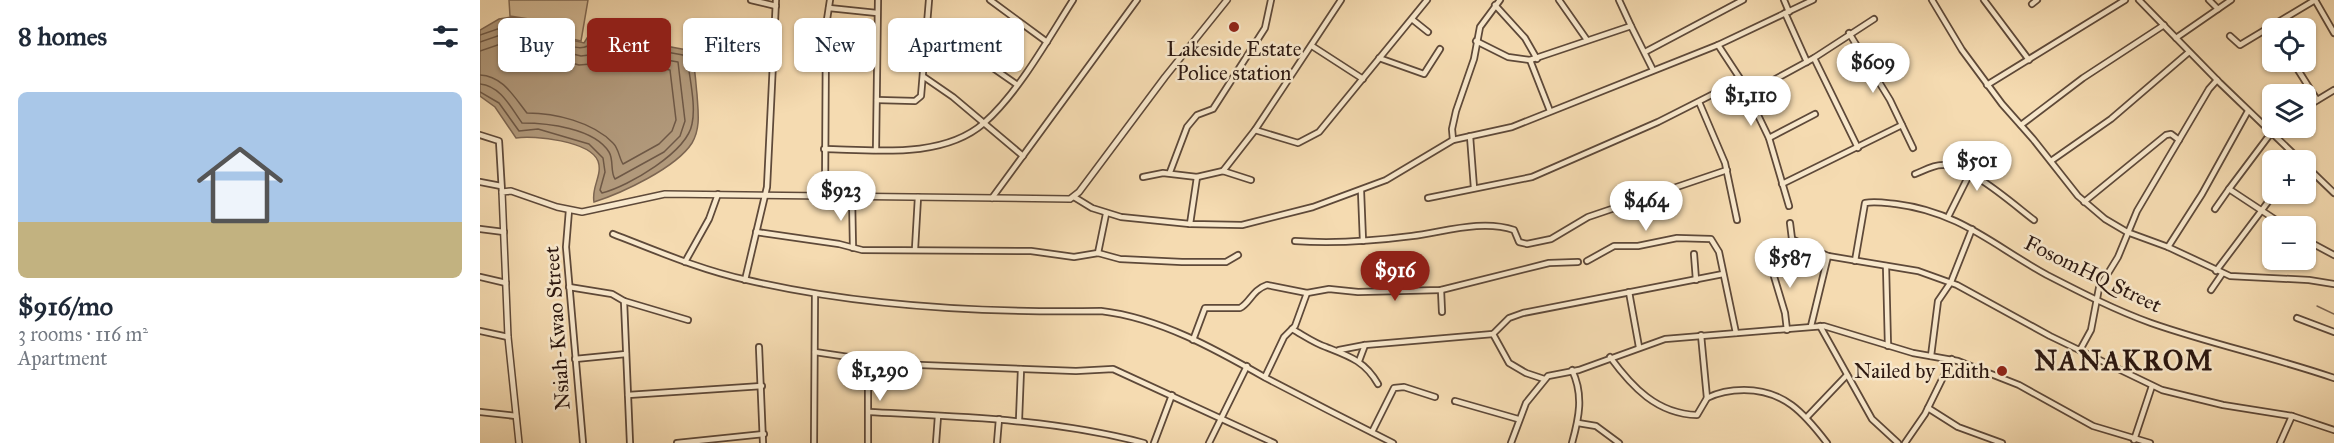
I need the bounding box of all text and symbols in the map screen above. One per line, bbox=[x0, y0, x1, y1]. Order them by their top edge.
chip: Buy bbox=[498, 18, 575, 72]
chip: Rent bbox=[587, 18, 671, 72]
chip: Filters bbox=[683, 18, 782, 72]
chip: New bbox=[794, 18, 876, 72]
chip: Apartment bbox=[888, 18, 1024, 72]
map controls bbox=[2262, 18, 2316, 270]
button: locate bbox=[2262, 18, 2316, 72]
text: 8 homes bbox=[18, 20, 107, 52]
icon: filters bbox=[429, 20, 462, 53]
marker: Lakeside Estate Police station bbox=[1227, 20, 1241, 34]
place label: Lakeside Estate Police station bbox=[1166, 36, 1302, 86]
pin: $609 bbox=[1837, 43, 1909, 94]
text: $609 bbox=[1851, 50, 1895, 74]
pin: $1,110 bbox=[1702, 76, 1800, 127]
text: $1,110 bbox=[1725, 83, 1777, 107]
button: layers bbox=[2262, 84, 2316, 138]
icon: home bbox=[186, 131, 294, 239]
pin: $501 bbox=[1941, 141, 2013, 192]
text: $501 bbox=[1957, 148, 1997, 172]
button: + bbox=[2262, 150, 2316, 204]
pin: $923 bbox=[805, 171, 877, 222]
text: $923 bbox=[821, 178, 861, 202]
pin: $464 bbox=[1610, 181, 1682, 232]
text: $464 bbox=[1624, 188, 1668, 212]
button: − bbox=[2262, 216, 2316, 270]
street label: FosomHQ Street bbox=[2020, 230, 2166, 319]
pin: $587 bbox=[1754, 238, 1826, 289]
street label: Nsiah-Kwao Street bbox=[538, 245, 576, 411]
text: $587 bbox=[1769, 245, 1811, 269]
pin: $916 bbox=[1359, 251, 1431, 302]
text: $916 bbox=[1375, 258, 1415, 282]
text: $916/mo bbox=[18, 290, 113, 322]
text: 3 rooms · 116 m² bbox=[18, 322, 148, 346]
district label: NANAKROM bbox=[2034, 344, 2214, 377]
text: Apartment bbox=[18, 346, 107, 370]
pin: $1,290 bbox=[831, 351, 929, 402]
text: $1,290 bbox=[851, 358, 909, 382]
place label: Nailed by Edith bbox=[1854, 358, 1990, 384]
marker: Nailed by Edith bbox=[1995, 364, 2009, 378]

